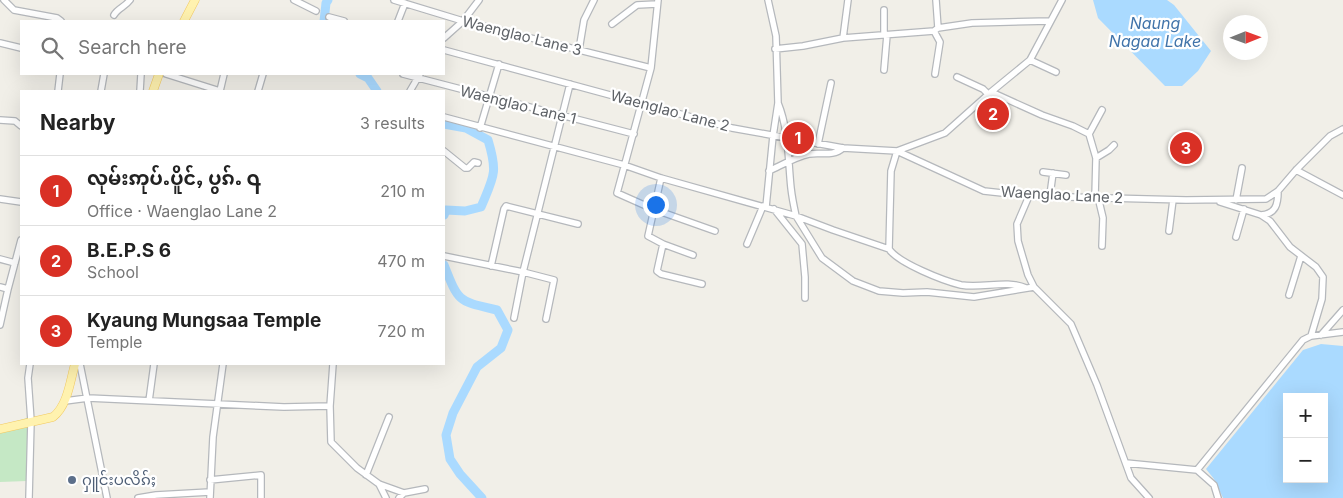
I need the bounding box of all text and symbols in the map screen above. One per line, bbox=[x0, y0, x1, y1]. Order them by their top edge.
street label: Waenglao Lane 3 bbox=[460, 11, 584, 60]
water label: Naung Nagaa Lake bbox=[1109, 13, 1201, 51]
north arrow bbox=[1223, 15, 1268, 60]
search box bbox=[20, 20, 445, 75]
icon: search bbox=[38, 34, 66, 62]
text: Search here bbox=[78, 36, 187, 59]
street label: Waenglao Lane 1 bbox=[458, 81, 578, 128]
street label: Waenglao Lane 2 bbox=[609, 86, 732, 136]
pin: 2 bbox=[977, 95, 1009, 133]
text: Nearby bbox=[40, 110, 115, 135]
text: 3 results bbox=[360, 113, 425, 133]
pin: 1 bbox=[782, 119, 814, 157]
pin: 3 bbox=[1170, 129, 1202, 167]
text: လုမ်းဢုပ်ႉပိူင်ႇ ပွၵ်ႉ ႖ bbox=[87, 167, 261, 190]
text: 1 bbox=[53, 181, 59, 201]
text: 210 m bbox=[380, 181, 425, 201]
street label: Waenglao Lane 2 bbox=[1000, 182, 1124, 207]
your location bbox=[643, 192, 669, 218]
text: Office · Waenglao Lane 2 bbox=[87, 201, 277, 221]
text: B.E.P.S 6 bbox=[87, 239, 171, 262]
text: 2 bbox=[51, 251, 61, 271]
text: 470 m bbox=[377, 251, 425, 271]
text: School bbox=[87, 262, 139, 282]
text: Kyaung Mungsaa Temple bbox=[87, 309, 321, 332]
text: 3 bbox=[51, 321, 61, 341]
text: 720 m bbox=[378, 321, 425, 341]
text: Temple bbox=[87, 332, 142, 352]
map controls bbox=[1283, 393, 1328, 483]
button: + bbox=[1283, 393, 1328, 438]
button: − bbox=[1283, 438, 1328, 483]
place label: ႁူင်းပလိၵ်ႈ bbox=[82, 470, 156, 492]
marker: ႁူင်းပလိၵ်ႈ bbox=[66, 474, 78, 486]

